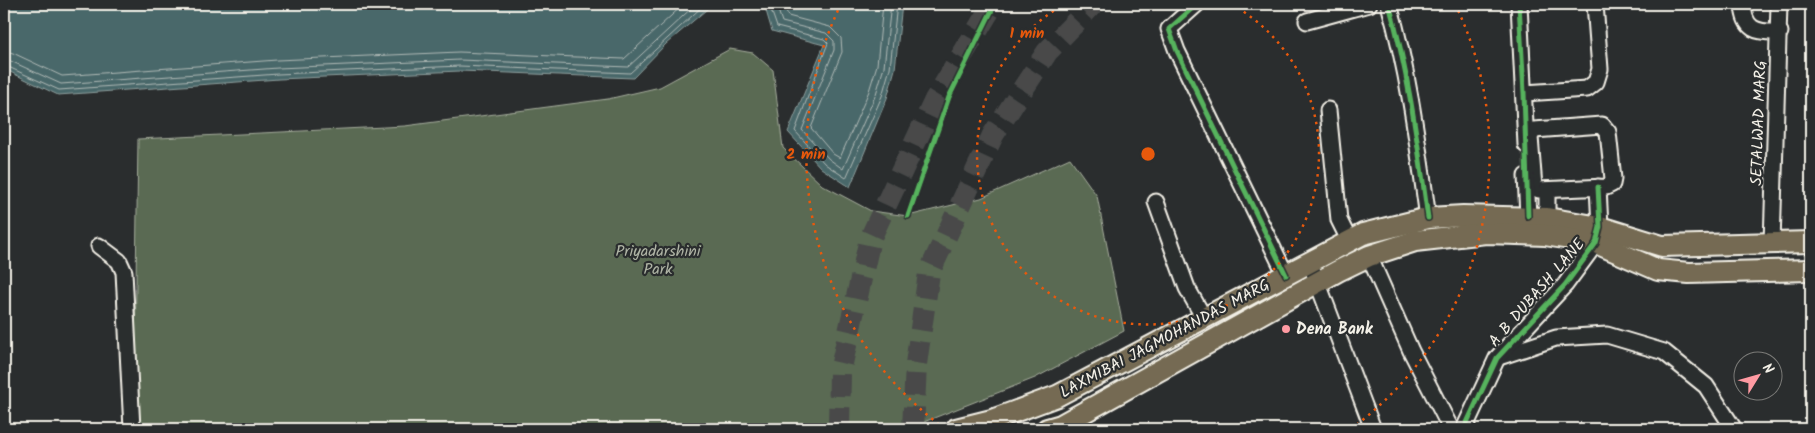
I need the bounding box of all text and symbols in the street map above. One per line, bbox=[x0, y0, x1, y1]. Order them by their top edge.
text: 1 min bbox=[1010, 22, 1044, 46]
street label: SETALWAD MARG bbox=[1744, 60, 1774, 186]
text: 2 min bbox=[786, 143, 826, 167]
centre of rings bbox=[1139, 145, 1157, 163]
street label: A B DUBASH LANE bbox=[1483, 233, 1592, 353]
park label: Priyadarshini Park bbox=[615, 239, 702, 282]
street label: LAXMIBAI JAGMOHANDAS MARG bbox=[1056, 273, 1274, 405]
place label: Dena Bank bbox=[1296, 317, 1374, 342]
marker: Dena Bank bbox=[1280, 323, 1292, 335]
north arrow bbox=[1732, 350, 1782, 400]
text: N bbox=[1756, 359, 1779, 379]

